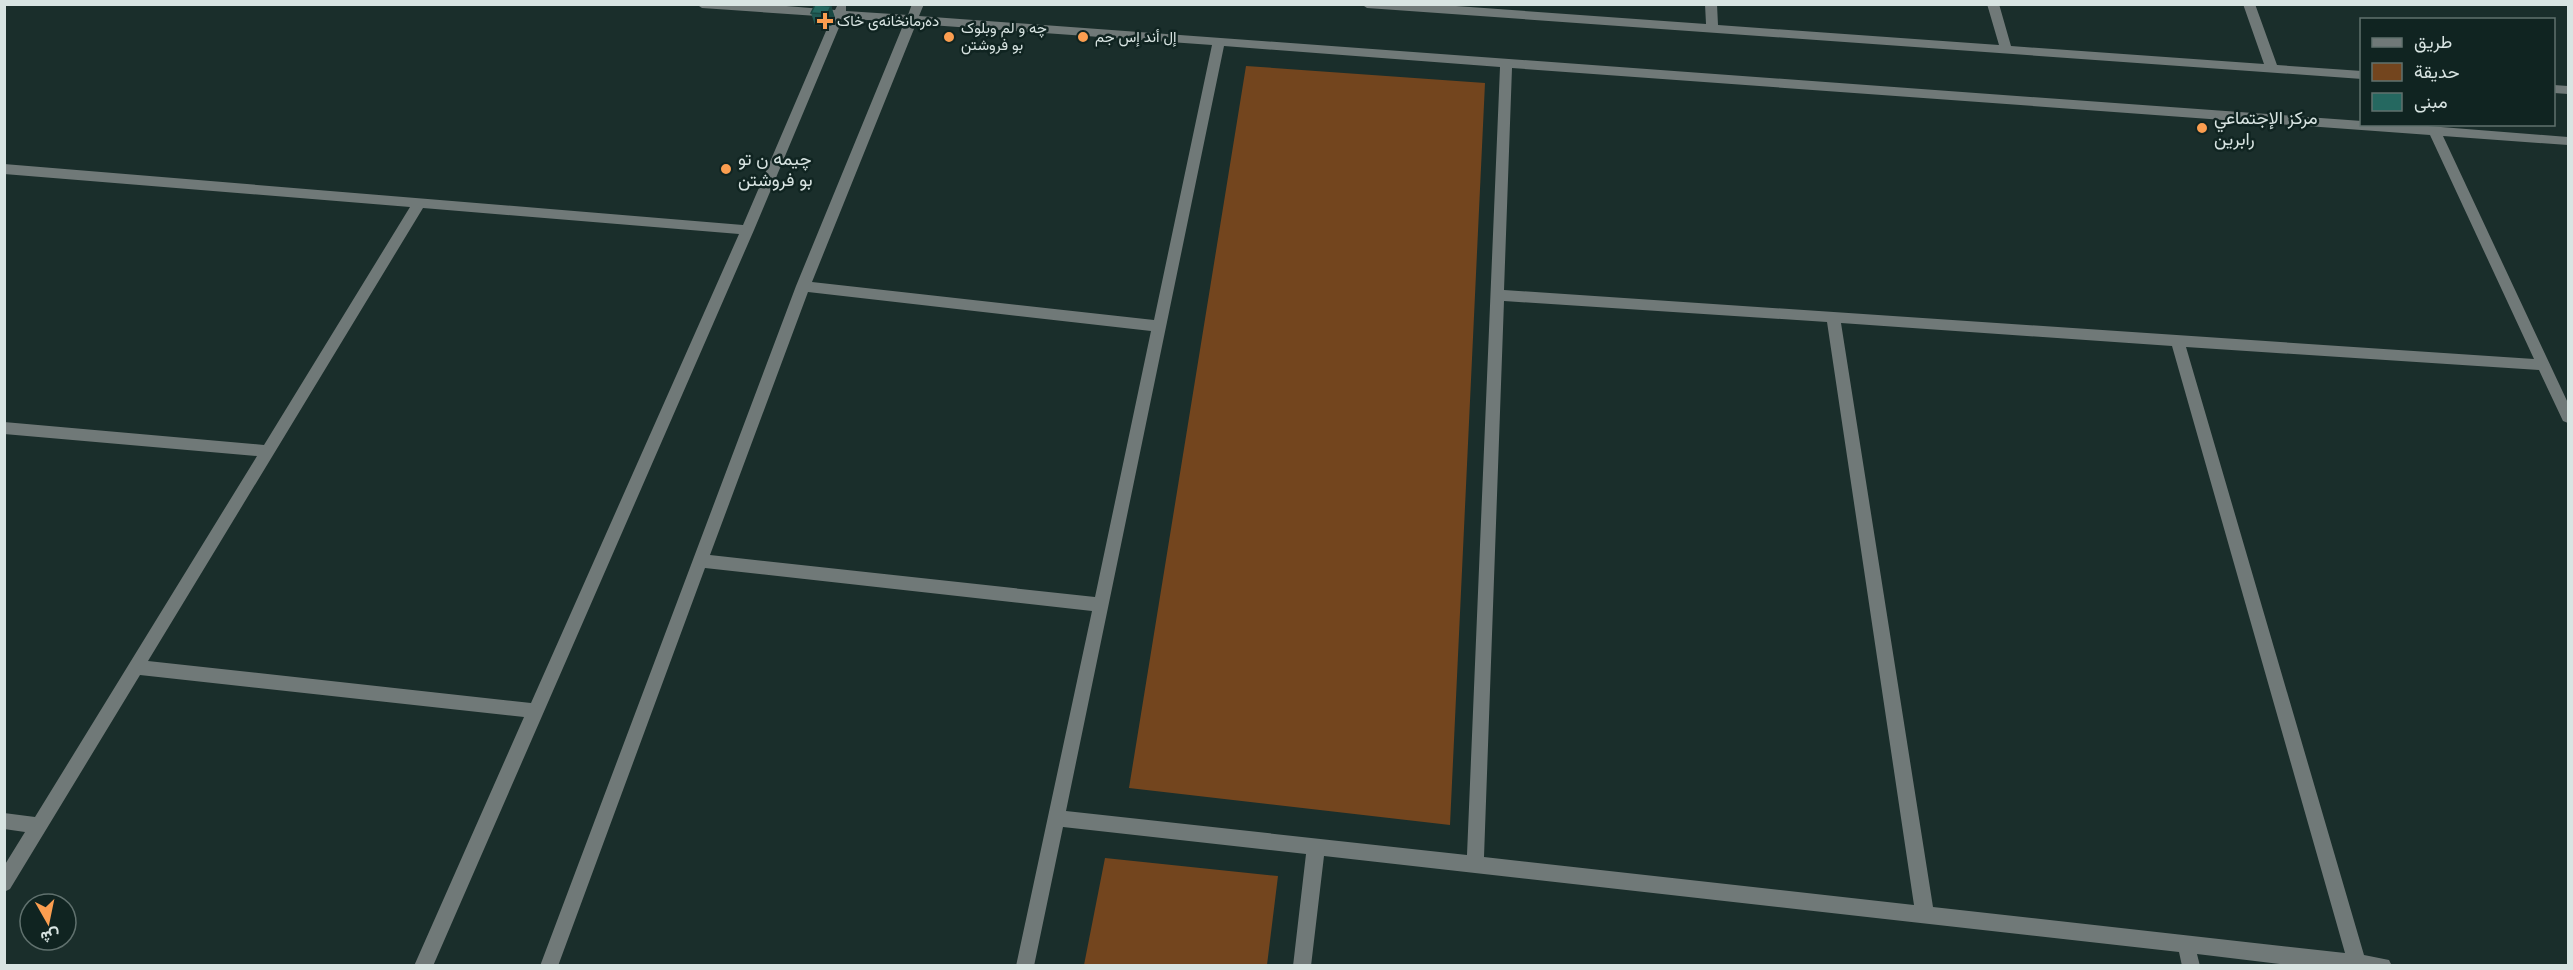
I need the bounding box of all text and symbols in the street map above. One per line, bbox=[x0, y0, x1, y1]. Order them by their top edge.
place label: دەرمانخانەی خاک bbox=[837, 12, 939, 31]
marker: دەرمانخانەی خاک bbox=[818, 14, 832, 28]
legend bbox=[2360, 18, 2555, 126]
place label: چه و لم وبلوک بو فروشتن bbox=[961, 19, 1047, 55]
place label: إل أند إس جم bbox=[1095, 28, 1177, 47]
marker: چه و لم وبلوک بو فروشتن bbox=[942, 30, 956, 44]
marker: إل أند إس جم bbox=[1076, 30, 1090, 44]
text: طريق bbox=[2414, 31, 2452, 53]
text: حديقة bbox=[2414, 61, 2460, 83]
text: مبنى bbox=[2414, 91, 2448, 113]
place label: مركز الإجتماعي رابرين bbox=[2214, 107, 2318, 150]
marker: مركز الإجتماعي رابرين bbox=[2195, 121, 2209, 135]
place label: چیمه ن تو بو فروشتن bbox=[738, 148, 813, 191]
marker: چیمه ن تو بو فروشتن bbox=[719, 162, 733, 176]
north arrow bbox=[18, 892, 78, 952]
text: ش bbox=[39, 925, 61, 947]

